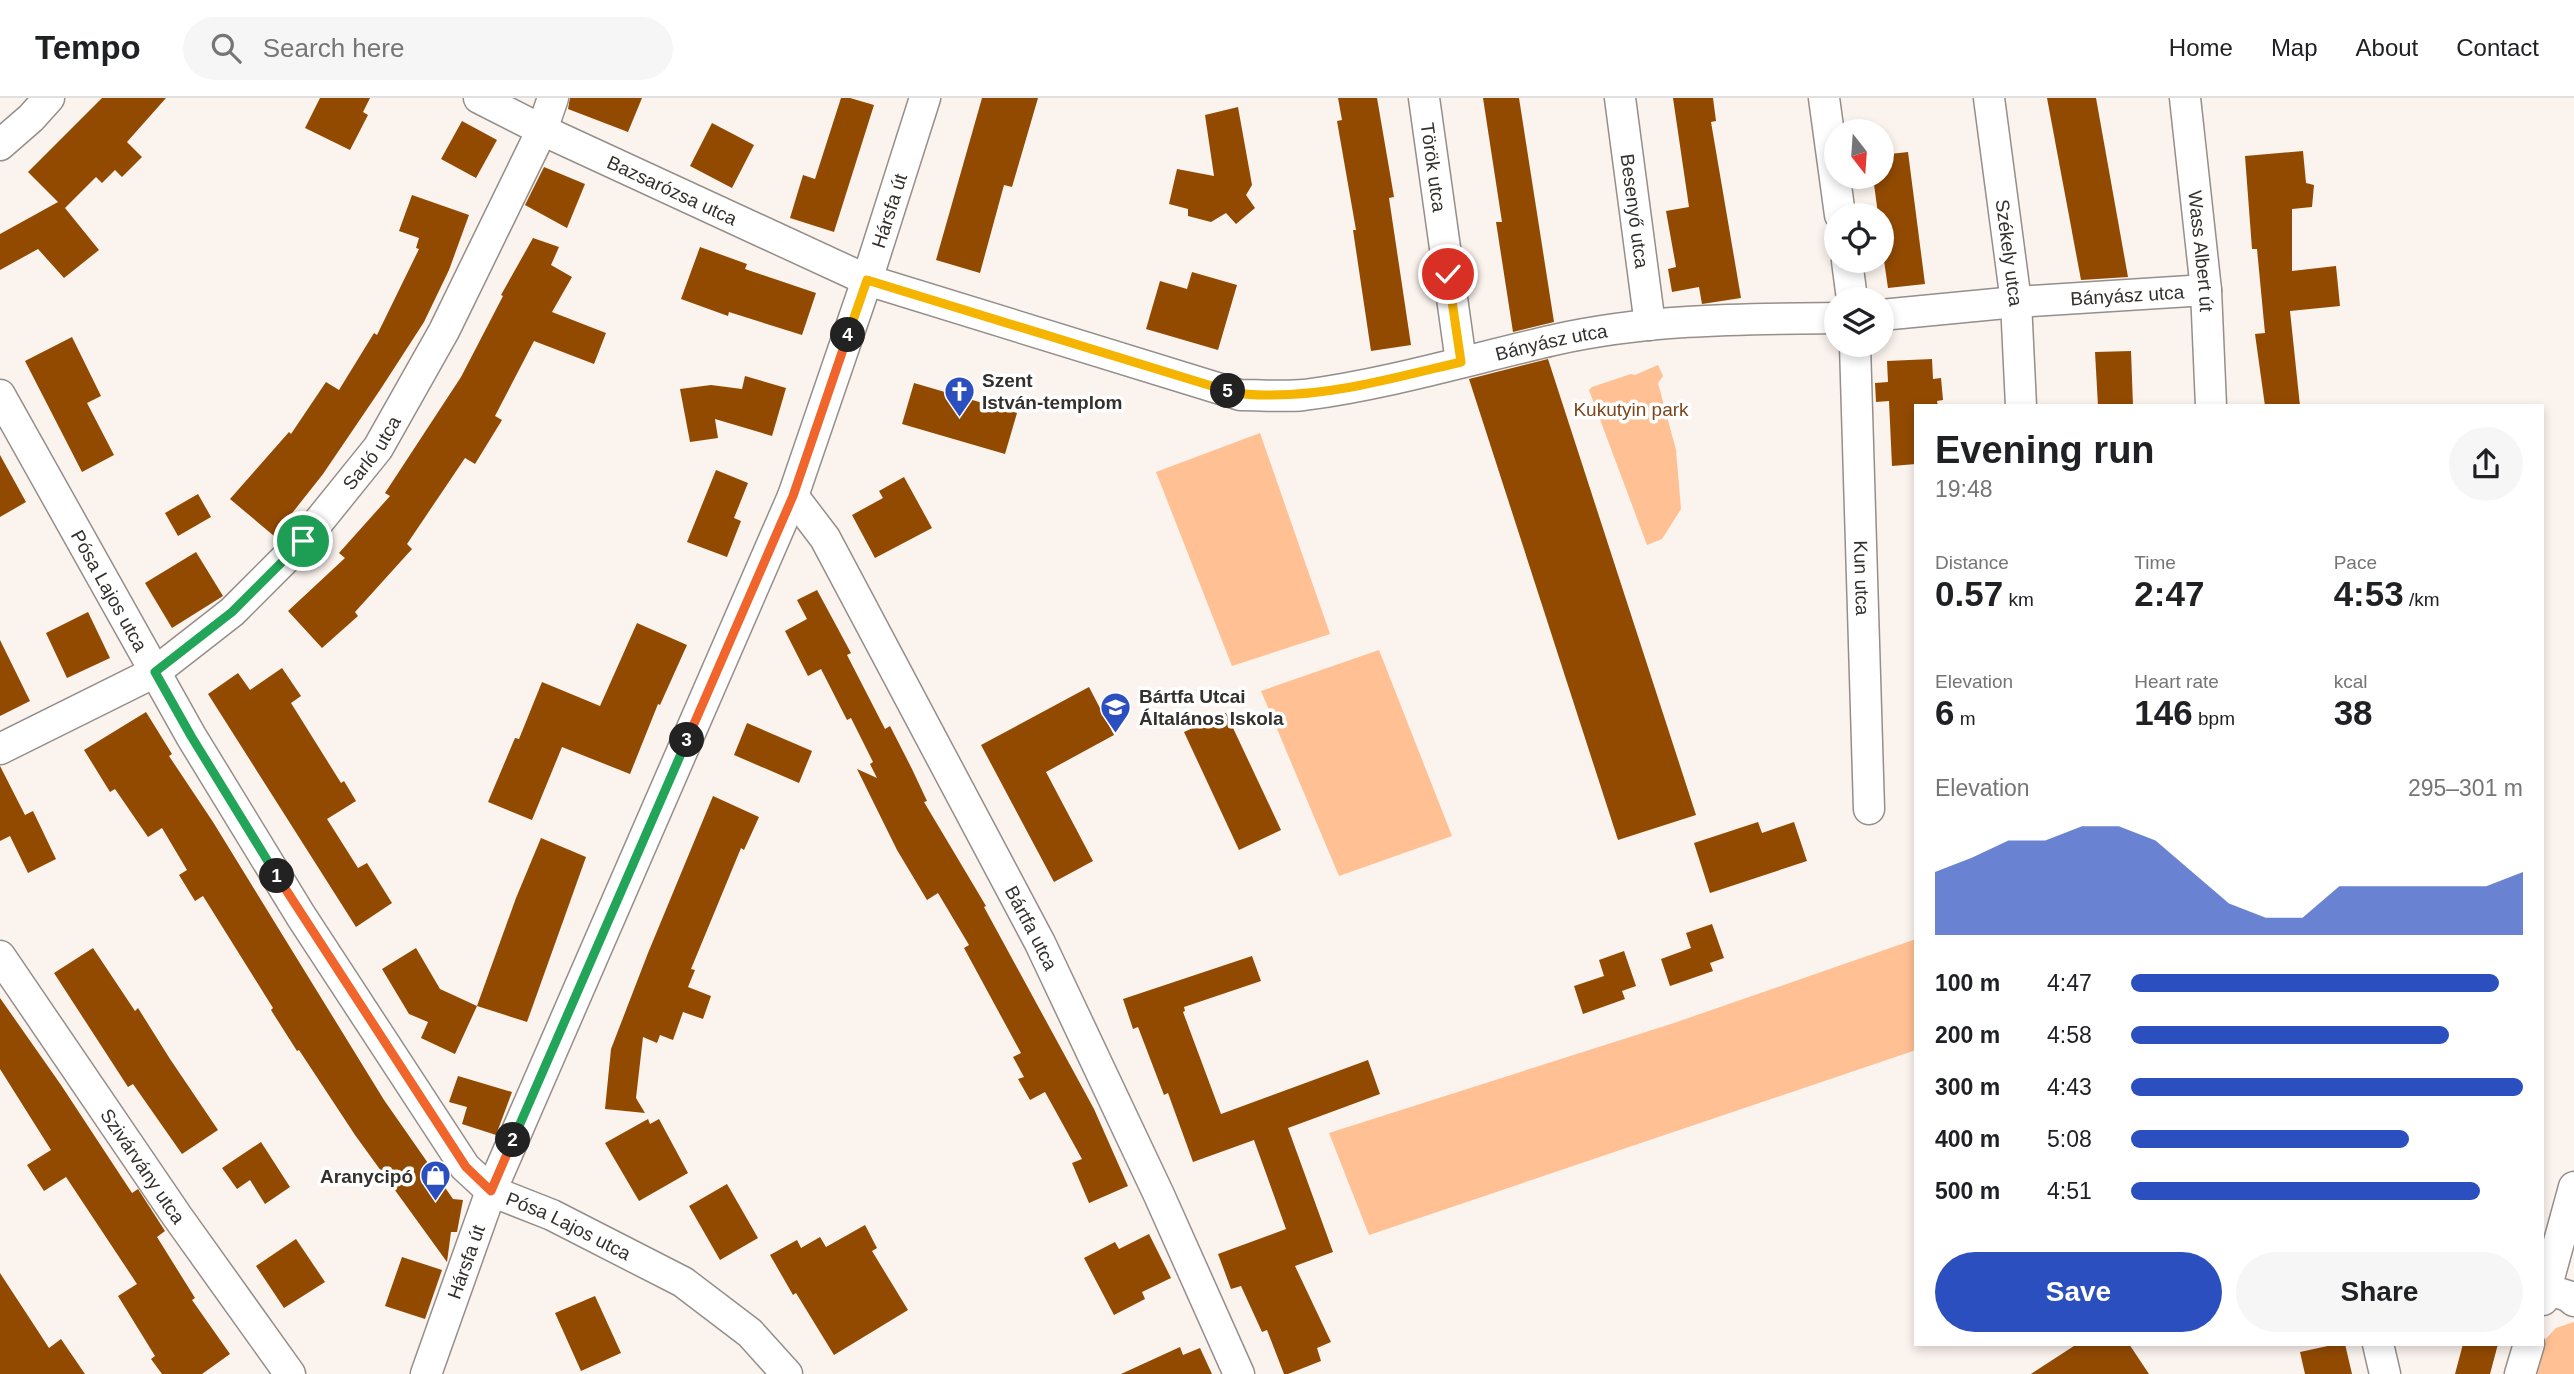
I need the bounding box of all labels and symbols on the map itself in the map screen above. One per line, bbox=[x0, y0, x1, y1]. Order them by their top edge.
north arrow bbox=[1824, 119, 1894, 189]
street label: Török utca bbox=[1417, 121, 1450, 214]
street label: Bazsarózsa utca bbox=[604, 151, 741, 229]
street label: Besenyő utca bbox=[1617, 153, 1653, 270]
street label: Hársfa út bbox=[867, 170, 911, 251]
street label: Wass Albert út bbox=[2185, 189, 2217, 313]
street label: Székely utca bbox=[1992, 198, 2027, 308]
pin bbox=[1418, 244, 1478, 304]
street label: Bányász utca bbox=[2070, 281, 2185, 309]
pin: 4 bbox=[830, 317, 866, 352]
street label: Bányász utca bbox=[1493, 320, 1609, 364]
place label: Szent István-templom bbox=[982, 370, 1122, 413]
church icon: Szent István-templom bbox=[942, 374, 976, 418]
pin: 5 bbox=[1210, 374, 1246, 408]
park label: Kukutyin park bbox=[1573, 399, 1689, 420]
street label: Sarló utca bbox=[338, 412, 405, 494]
pin bbox=[273, 511, 333, 571]
street label: Pósa Lajos utca bbox=[67, 526, 152, 655]
street label: Kun utca bbox=[1850, 540, 1874, 616]
place label: Bártfa Utcai Általános Iskola bbox=[1139, 686, 1284, 729]
school or university icon: Bártfa Utcai Általános Iskola bbox=[1099, 690, 1133, 734]
pin: 3 bbox=[670, 722, 704, 758]
pin: 1 bbox=[260, 858, 294, 894]
street label: Bártfa utca bbox=[1001, 882, 1062, 974]
street label: Szivárvány utca bbox=[96, 1105, 190, 1228]
pin: 2 bbox=[496, 1122, 530, 1158]
shop icon: Aranycipó bbox=[419, 1159, 453, 1203]
place label: Aranycipó bbox=[320, 1166, 413, 1187]
street label: Pósa Lajos utca bbox=[503, 1188, 635, 1264]
street label: Hársfa út bbox=[443, 1221, 489, 1302]

